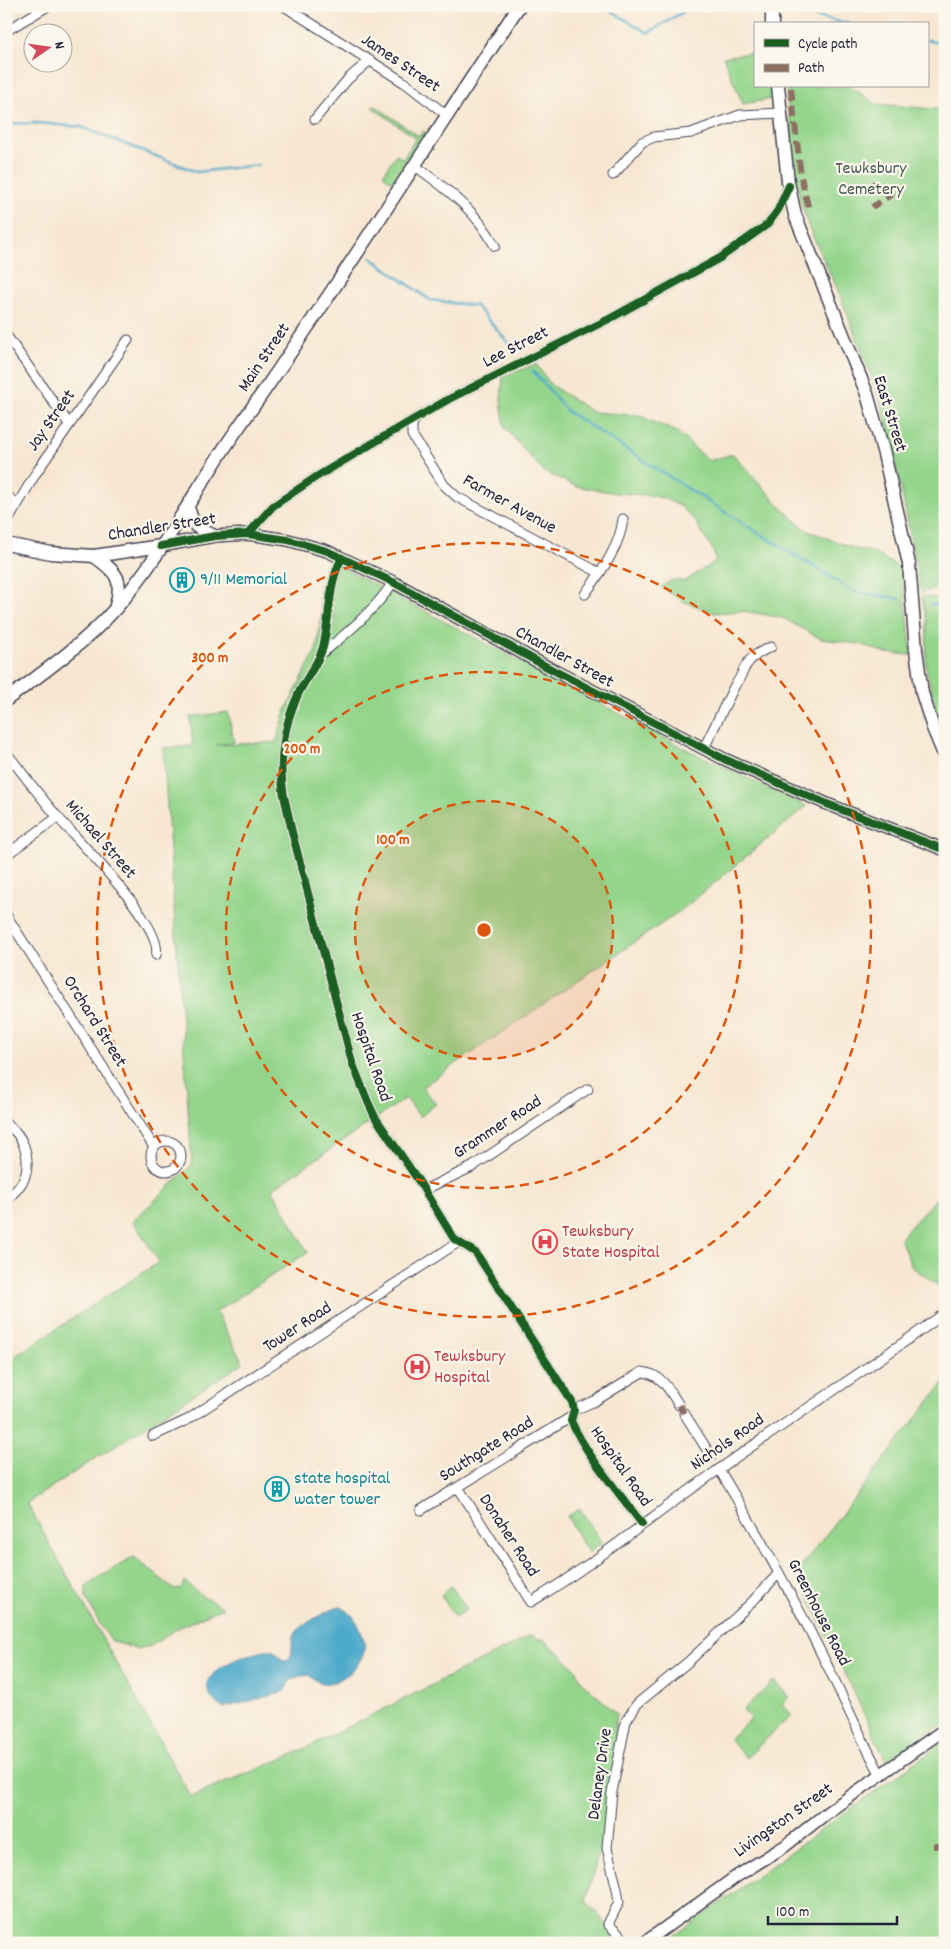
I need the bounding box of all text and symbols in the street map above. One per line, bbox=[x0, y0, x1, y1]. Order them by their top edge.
north arrow bbox=[22, 22, 72, 72]
legend bbox=[754, 22, 928, 88]
street label: James Street bbox=[355, 28, 445, 100]
text: Cycle path bbox=[798, 34, 858, 56]
text: N bbox=[48, 40, 69, 51]
text: Path bbox=[798, 58, 824, 80]
park label: Tewksbury Cemetery bbox=[835, 157, 907, 203]
street label: Main Street bbox=[233, 318, 297, 398]
street label: Lee Street bbox=[479, 321, 554, 375]
street label: East Street bbox=[866, 373, 913, 456]
street label: Jay Street bbox=[22, 385, 83, 457]
street label: Farmer Avenue bbox=[458, 469, 560, 541]
street label: Chandler Street bbox=[106, 507, 218, 549]
building icon: 9/11 Memorial bbox=[169, 567, 195, 593]
place label: 9/11 Memorial bbox=[200, 568, 288, 593]
street label: Chandler Street bbox=[510, 621, 618, 696]
text: 300 m bbox=[192, 648, 228, 670]
text: 200 m bbox=[284, 739, 320, 761]
street label: Michael Street bbox=[58, 795, 142, 885]
text: 100 m bbox=[376, 830, 410, 852]
centre of rings bbox=[475, 921, 493, 939]
street label: Orchard Street bbox=[56, 971, 132, 1073]
street label: Hospital Road bbox=[343, 1009, 397, 1105]
street label: Grammer Road bbox=[449, 1090, 547, 1166]
place label: Tewksbury State Hospital bbox=[562, 1220, 660, 1266]
hospital icon: Tewksbury State Hospital bbox=[532, 1229, 558, 1255]
street label: Tower Road bbox=[259, 1296, 337, 1360]
place label: Tewksbury Hospital bbox=[434, 1345, 506, 1391]
hospital icon: Tewksbury Hospital bbox=[404, 1354, 430, 1380]
street label: Nichols Road bbox=[686, 1408, 770, 1478]
street label: Southgate Road bbox=[435, 1411, 539, 1489]
street label: Hospital Road bbox=[583, 1422, 657, 1512]
place label: state hospital water tower bbox=[294, 1467, 391, 1513]
building icon: state hospital water tower bbox=[264, 1476, 290, 1502]
street label: Donaher Road bbox=[472, 1489, 544, 1583]
street label: Greenhouse Road bbox=[780, 1555, 856, 1671]
street label: Delaney Drive bbox=[582, 1727, 620, 1821]
street label: Livingston Street bbox=[729, 1777, 839, 1865]
scale bar bbox=[768, 1894, 897, 1926]
text: 100 m bbox=[776, 1902, 809, 1924]

